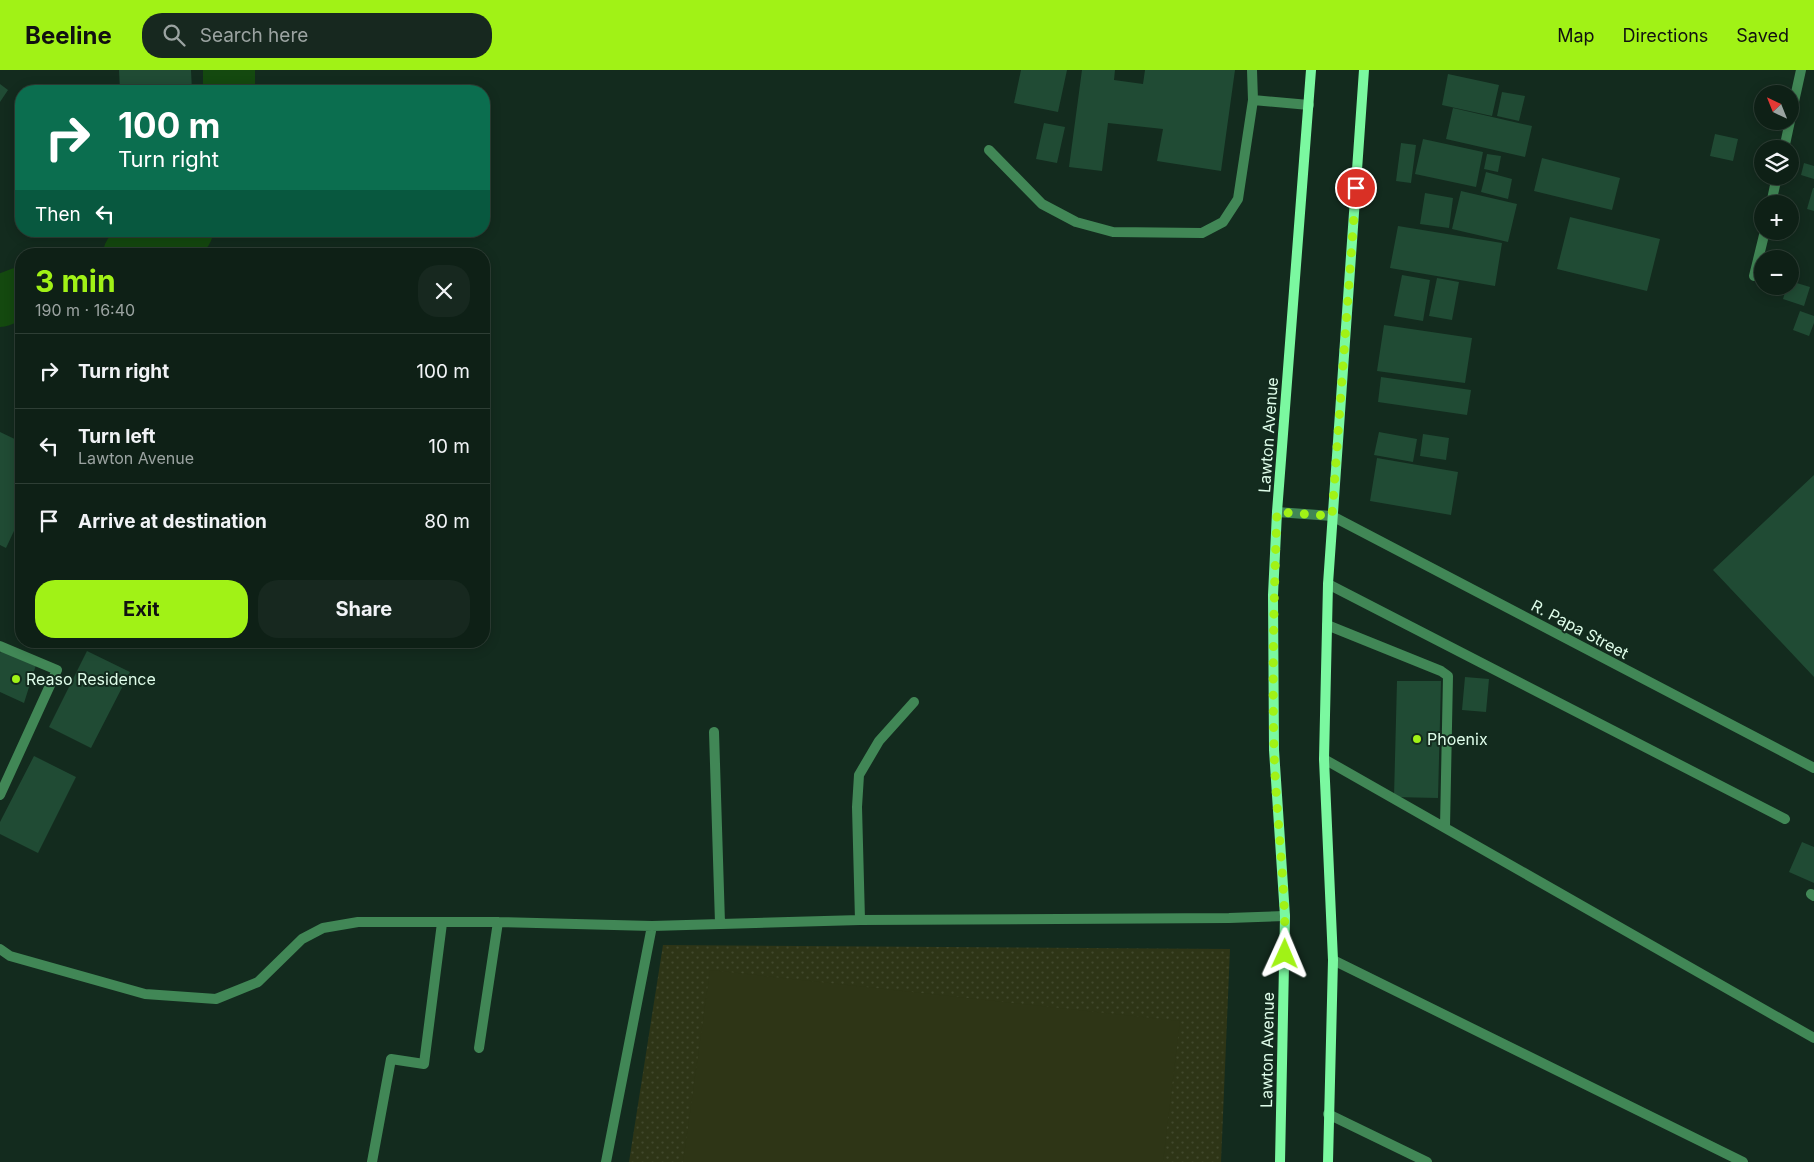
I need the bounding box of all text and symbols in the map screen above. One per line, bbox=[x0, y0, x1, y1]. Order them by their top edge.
search box bbox=[142, 13, 492, 58]
text: Beeline bbox=[25, 21, 112, 50]
icon: search bbox=[160, 21, 188, 49]
text: Search here bbox=[200, 24, 308, 47]
text: Map bbox=[1557, 25, 1595, 46]
text: Directions bbox=[1623, 25, 1708, 46]
text: Saved bbox=[1736, 25, 1789, 46]
north arrow bbox=[1754, 85, 1799, 130]
map controls bbox=[1754, 85, 1799, 295]
text: 100 m bbox=[118, 104, 221, 146]
icon: right bbox=[35, 105, 100, 170]
button: layers bbox=[1754, 140, 1799, 185]
text: Turn right bbox=[118, 146, 219, 172]
pin bbox=[1335, 167, 1377, 209]
icon: arrive bbox=[1342, 174, 1370, 202]
button: + bbox=[1754, 195, 1799, 240]
icon: left bbox=[91, 200, 119, 228]
text: Then bbox=[35, 203, 81, 226]
button: − bbox=[1754, 250, 1799, 295]
text: 3 min bbox=[35, 263, 116, 299]
button: close bbox=[418, 265, 470, 317]
text: 190 m · 16:40 bbox=[35, 300, 135, 320]
icon: right bbox=[35, 357, 63, 385]
text: Turn right bbox=[78, 360, 169, 383]
text: 100 m bbox=[416, 360, 470, 383]
street label: Lawton Avenue bbox=[1254, 376, 1282, 494]
text: Turn left bbox=[78, 425, 156, 448]
icon: left bbox=[35, 432, 63, 460]
text: 10 m bbox=[428, 435, 470, 458]
text: Lawton Avenue bbox=[78, 448, 194, 468]
icon: arrive bbox=[35, 507, 63, 535]
text: Arrive at destination bbox=[78, 510, 267, 533]
text: 80 m bbox=[424, 510, 470, 533]
button: Exit bbox=[35, 580, 248, 638]
button: Share bbox=[258, 580, 470, 638]
street label: R. Papa Street bbox=[1528, 595, 1632, 663]
place label: Reaso Residence bbox=[26, 669, 156, 689]
marker: Reaso Residence bbox=[10, 673, 22, 685]
place label: Phoenix bbox=[1427, 729, 1488, 749]
marker: Phoenix bbox=[1411, 733, 1423, 745]
position arrow bbox=[1258, 927, 1310, 979]
street label: Lawton Avenue bbox=[1256, 992, 1278, 1108]

